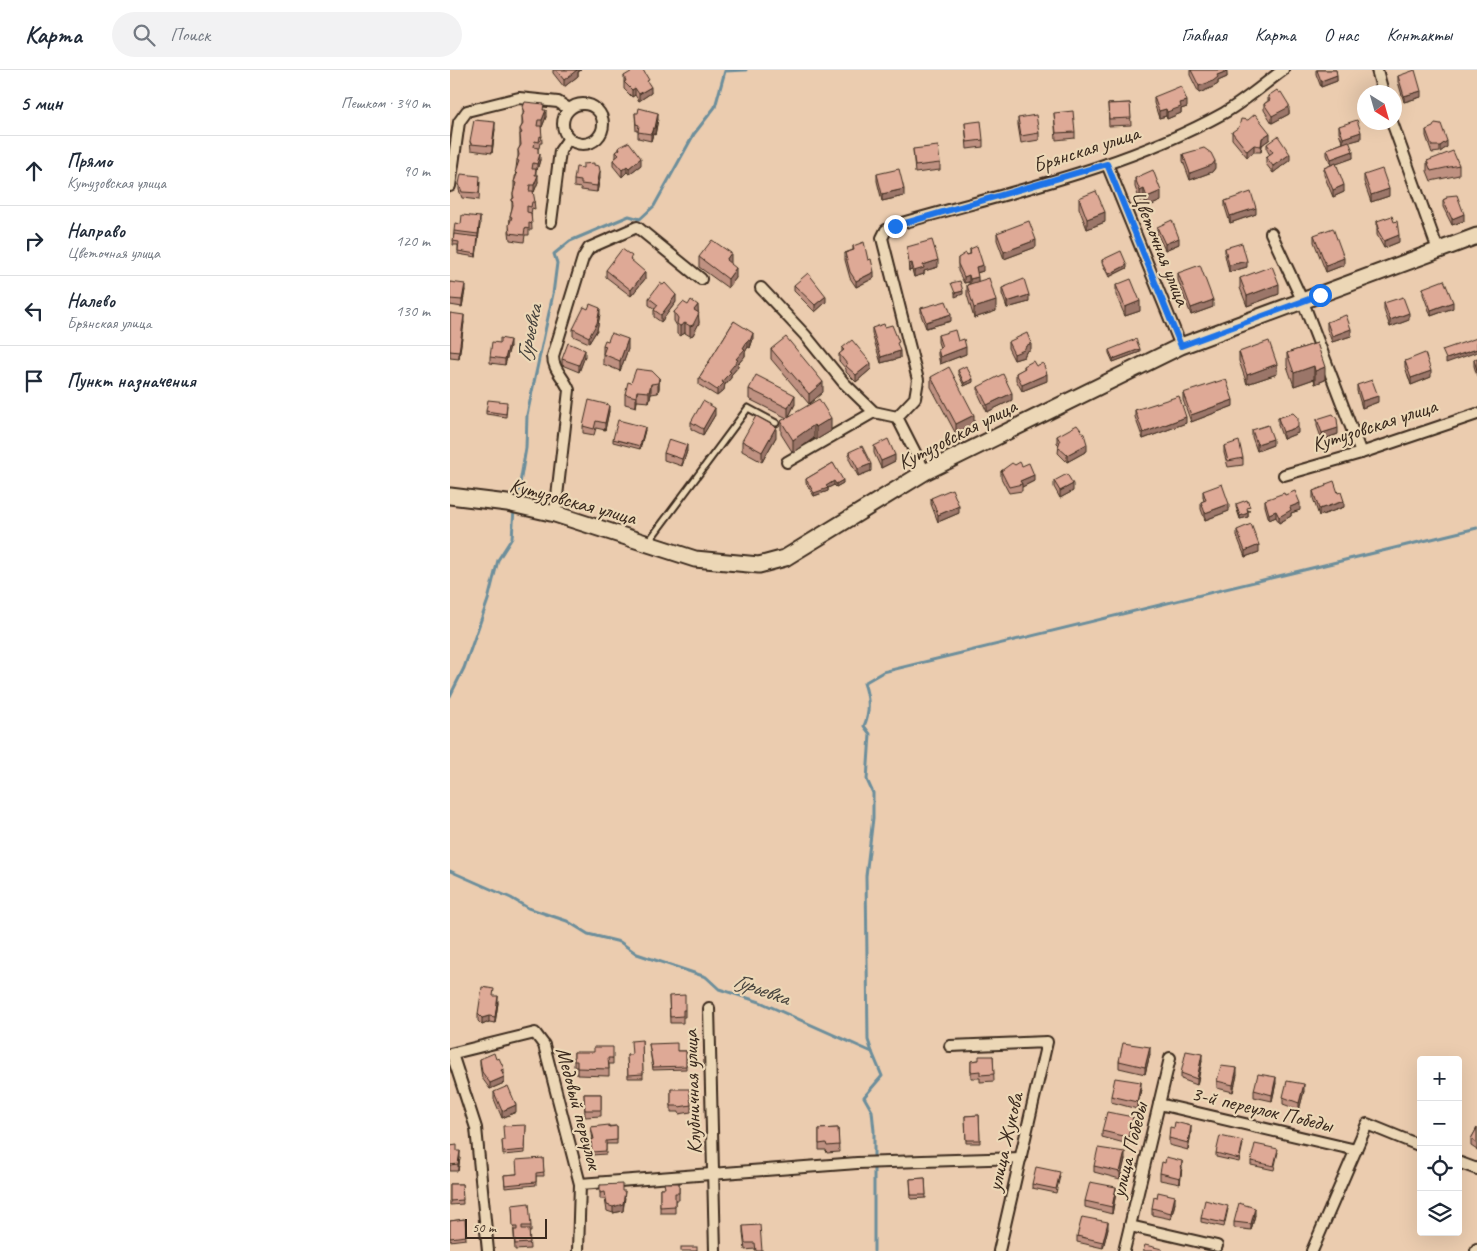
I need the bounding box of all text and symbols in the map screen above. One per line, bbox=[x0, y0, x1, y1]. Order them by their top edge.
search box bbox=[112, 12, 462, 57]
text: Карта bbox=[25, 20, 82, 50]
icon: search bbox=[130, 21, 158, 49]
text: Поиск bbox=[170, 23, 210, 47]
text: Главная bbox=[1182, 24, 1227, 46]
text: Карта bbox=[1255, 24, 1296, 46]
text: О нас bbox=[1324, 24, 1359, 46]
text: Контакты bbox=[1387, 24, 1452, 46]
north arrow bbox=[1357, 85, 1402, 130]
text: 5 мин bbox=[20, 90, 62, 116]
text: Пешком · 340 m bbox=[341, 93, 430, 113]
street label: Брянская улица bbox=[1029, 119, 1145, 178]
text: Прямо bbox=[67, 149, 112, 173]
icon: ahead bbox=[20, 157, 48, 185]
text: 90 m bbox=[403, 161, 430, 181]
text: Кутузовская улица bbox=[67, 173, 166, 193]
street label: Цветочная улица bbox=[1126, 187, 1197, 311]
route end bbox=[884, 215, 907, 238]
text: Направо bbox=[67, 219, 125, 243]
icon: right bbox=[20, 227, 48, 255]
text: 120 m bbox=[396, 231, 430, 251]
text: Цветочная улица bbox=[67, 243, 160, 263]
route start bbox=[1309, 284, 1332, 307]
text: Налево bbox=[67, 289, 115, 313]
icon: left bbox=[20, 297, 48, 325]
water label: Гурьевка bbox=[509, 299, 549, 364]
text: 130 m bbox=[396, 301, 430, 321]
text: Брянская улица bbox=[67, 313, 151, 333]
icon: arrive bbox=[20, 367, 48, 395]
text: Пункт назначения bbox=[67, 369, 196, 393]
street label: Кутузовская улица bbox=[893, 392, 1022, 475]
street label: Кутузовская улица bbox=[1308, 392, 1441, 457]
street label: Кутузовская улица bbox=[507, 472, 641, 531]
water label: Гурьевка bbox=[730, 966, 796, 1013]
street label: Клубничная улица bbox=[677, 1027, 707, 1155]
street label: Медовый переулок bbox=[550, 1044, 608, 1174]
map controls bbox=[1417, 1056, 1462, 1236]
button: + bbox=[1417, 1056, 1462, 1101]
street label: 3-й переулок Победы bbox=[1189, 1080, 1337, 1138]
street label: улица Жукова bbox=[981, 1088, 1029, 1196]
street label: улица Победы bbox=[1104, 1098, 1154, 1202]
button: − bbox=[1417, 1101, 1462, 1146]
button: locate bbox=[1417, 1146, 1462, 1191]
button: layers bbox=[1417, 1191, 1462, 1236]
scale bar bbox=[465, 1216, 548, 1239]
text: 50 m bbox=[472, 1219, 496, 1236]

